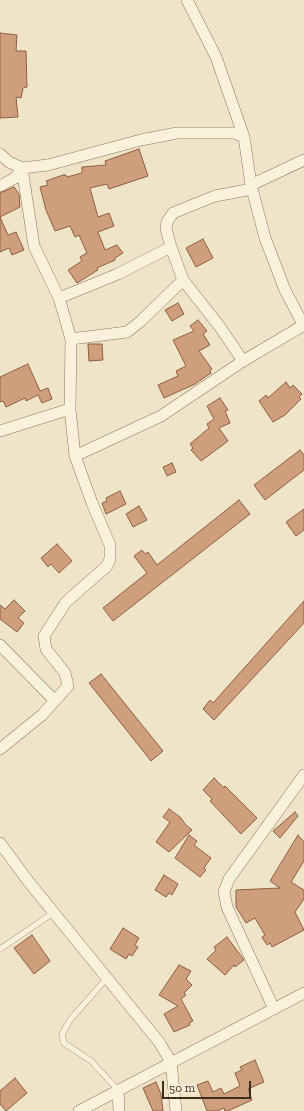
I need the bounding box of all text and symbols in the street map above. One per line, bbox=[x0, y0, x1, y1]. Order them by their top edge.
scale bar bbox=[164, 1073, 253, 1099]
text: 50 m bbox=[169, 1081, 195, 1095]

